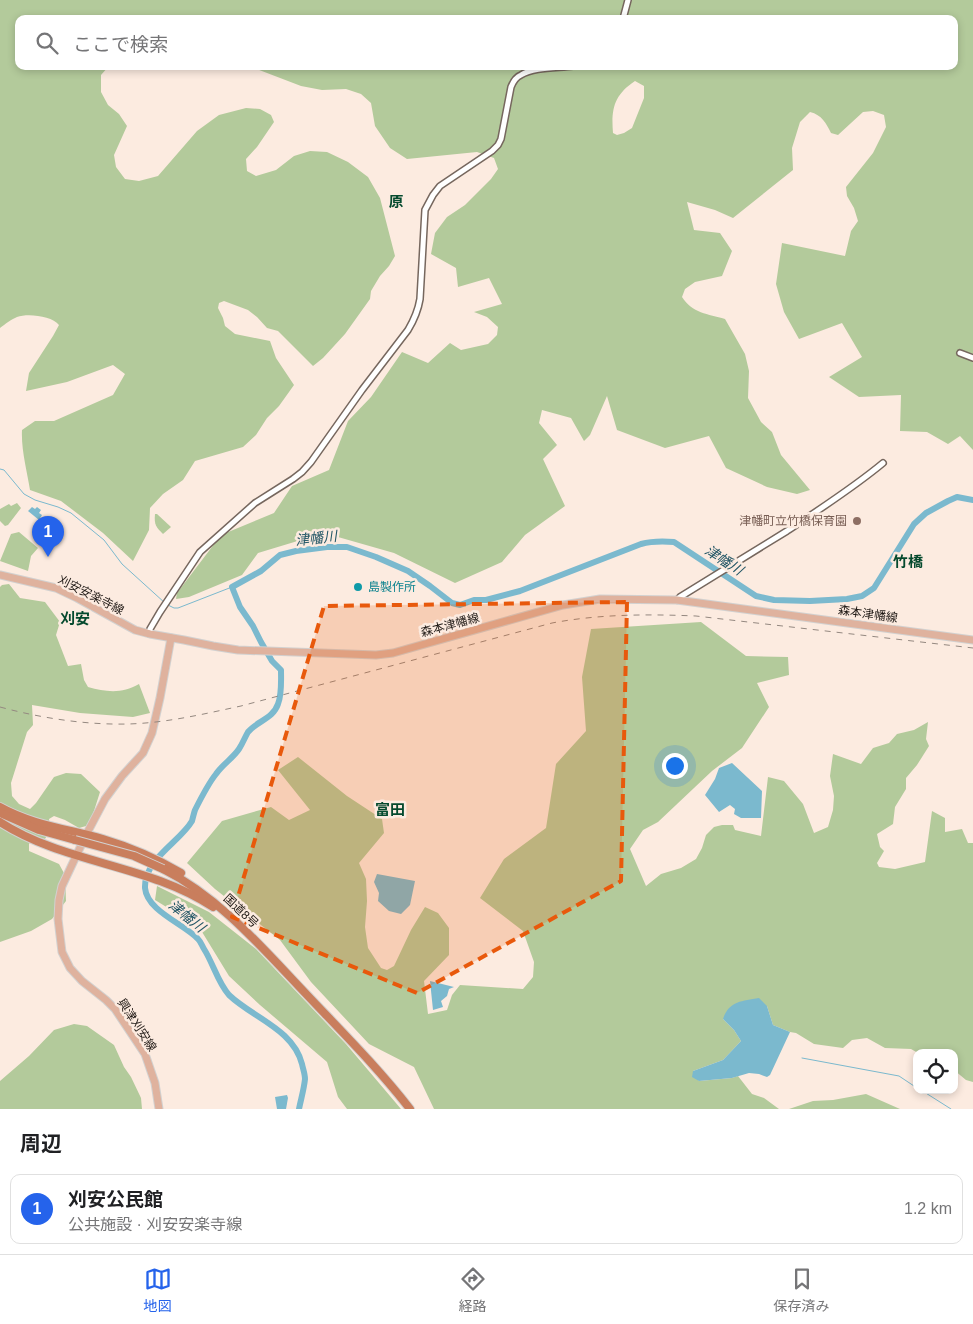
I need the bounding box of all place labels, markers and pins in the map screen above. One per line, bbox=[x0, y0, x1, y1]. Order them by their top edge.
place label: 津幡町立竹橋保育園 bbox=[739, 514, 847, 528]
marker: 津幡町立竹橋保育園 bbox=[851, 515, 863, 527]
pin: 1 bbox=[32, 516, 64, 557]
place label: 島製作所 bbox=[368, 580, 416, 594]
marker: 島製作所 bbox=[352, 581, 364, 593]

